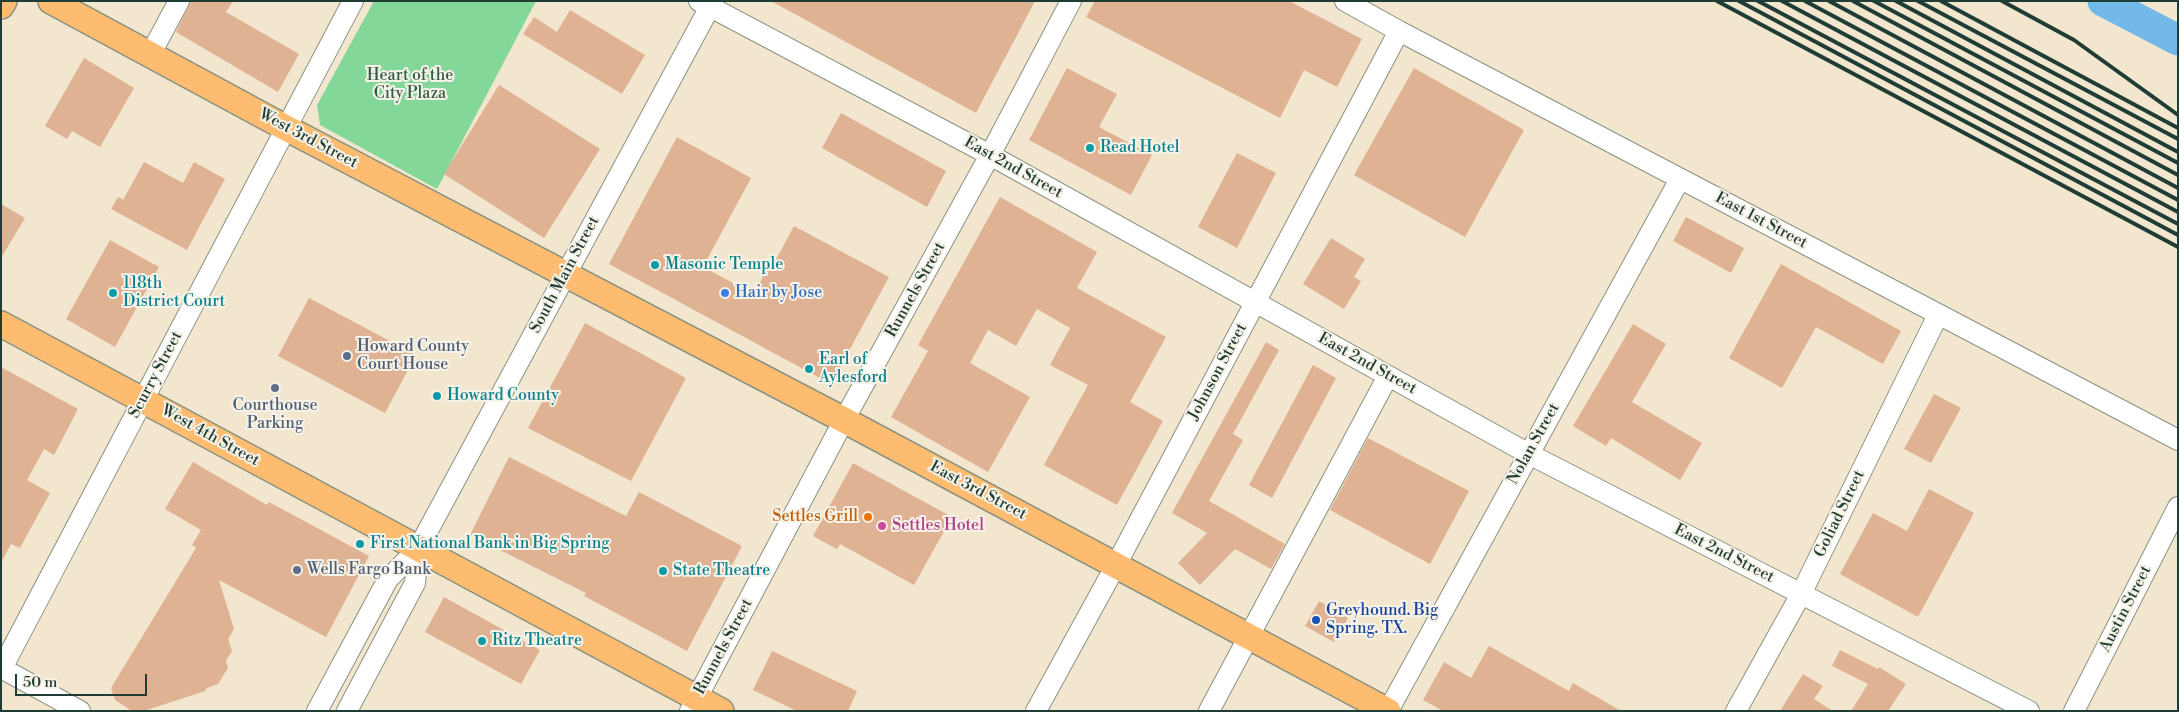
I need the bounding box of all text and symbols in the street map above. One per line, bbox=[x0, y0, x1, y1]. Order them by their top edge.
park label: Heart of the City Plaza bbox=[367, 66, 453, 104]
street label: West 3rd Street bbox=[255, 105, 361, 173]
street label: East 2nd Street bbox=[960, 133, 1066, 203]
place label: Read Hotel bbox=[1100, 138, 1180, 158]
marker: Read Hotel bbox=[1084, 142, 1096, 154]
street label: East 1st Street bbox=[1712, 189, 1810, 253]
street label: South Main Street bbox=[526, 213, 604, 337]
street label: Runnels Street bbox=[882, 239, 950, 341]
place label: Masonic Temple bbox=[665, 255, 783, 275]
marker: Masonic Temple bbox=[649, 259, 661, 271]
place label: 118th District Court bbox=[123, 274, 225, 312]
place label: Hair by Jose bbox=[735, 283, 822, 303]
marker: 118th District Court bbox=[107, 287, 119, 299]
marker: Hair by Jose bbox=[719, 287, 731, 299]
street label: Johnson Street bbox=[1184, 320, 1252, 424]
street label: Scurry Street bbox=[125, 328, 187, 422]
street label: East 2nd Street bbox=[1314, 329, 1420, 399]
place label: Howard County Court House bbox=[357, 337, 469, 375]
marker: Howard County Court House bbox=[341, 350, 353, 362]
place label: Earl of Aylesford bbox=[819, 350, 887, 388]
marker: Earl of Aylesford bbox=[803, 363, 815, 375]
marker: Courthouse Parking bbox=[269, 382, 281, 394]
place label: Howard County bbox=[447, 386, 559, 406]
marker: Howard County bbox=[431, 390, 443, 402]
place label: Courthouse Parking bbox=[232, 396, 318, 434]
street label: Nolan Street bbox=[1504, 400, 1564, 488]
street label: West 4th Street bbox=[158, 401, 262, 471]
street label: East 3rd Street bbox=[926, 457, 1030, 525]
street label: Goliad Street bbox=[1811, 467, 1869, 561]
place label: Settles Grill bbox=[772, 507, 858, 527]
marker: Settles Grill bbox=[862, 511, 874, 523]
place label: Settles Hotel bbox=[892, 516, 984, 536]
marker: Settles Hotel bbox=[876, 520, 888, 532]
street label: East 2nd Street bbox=[1671, 521, 1777, 587]
place label: First National Bank in Big Spring bbox=[370, 534, 609, 554]
marker: First National Bank in Big Spring bbox=[354, 538, 366, 550]
place label: Wells Fargo Bank bbox=[307, 560, 431, 580]
place label: State Theatre bbox=[673, 561, 770, 581]
street label: Austin Street bbox=[2096, 563, 2156, 655]
marker: Wells Fargo Bank bbox=[291, 564, 303, 576]
marker: State Theatre bbox=[657, 565, 669, 577]
street label: Runnels Street bbox=[691, 596, 757, 698]
place label: Greyhound. Big Spring. TX. bbox=[1326, 601, 1438, 639]
marker: Greyhound. Big Spring. TX. bbox=[1310, 614, 1322, 626]
place label: Ritz Theatre bbox=[492, 631, 582, 651]
marker: Ritz Theatre bbox=[476, 635, 488, 647]
scale bar bbox=[18, 664, 150, 696]
text: 50 m bbox=[23, 673, 57, 692]

